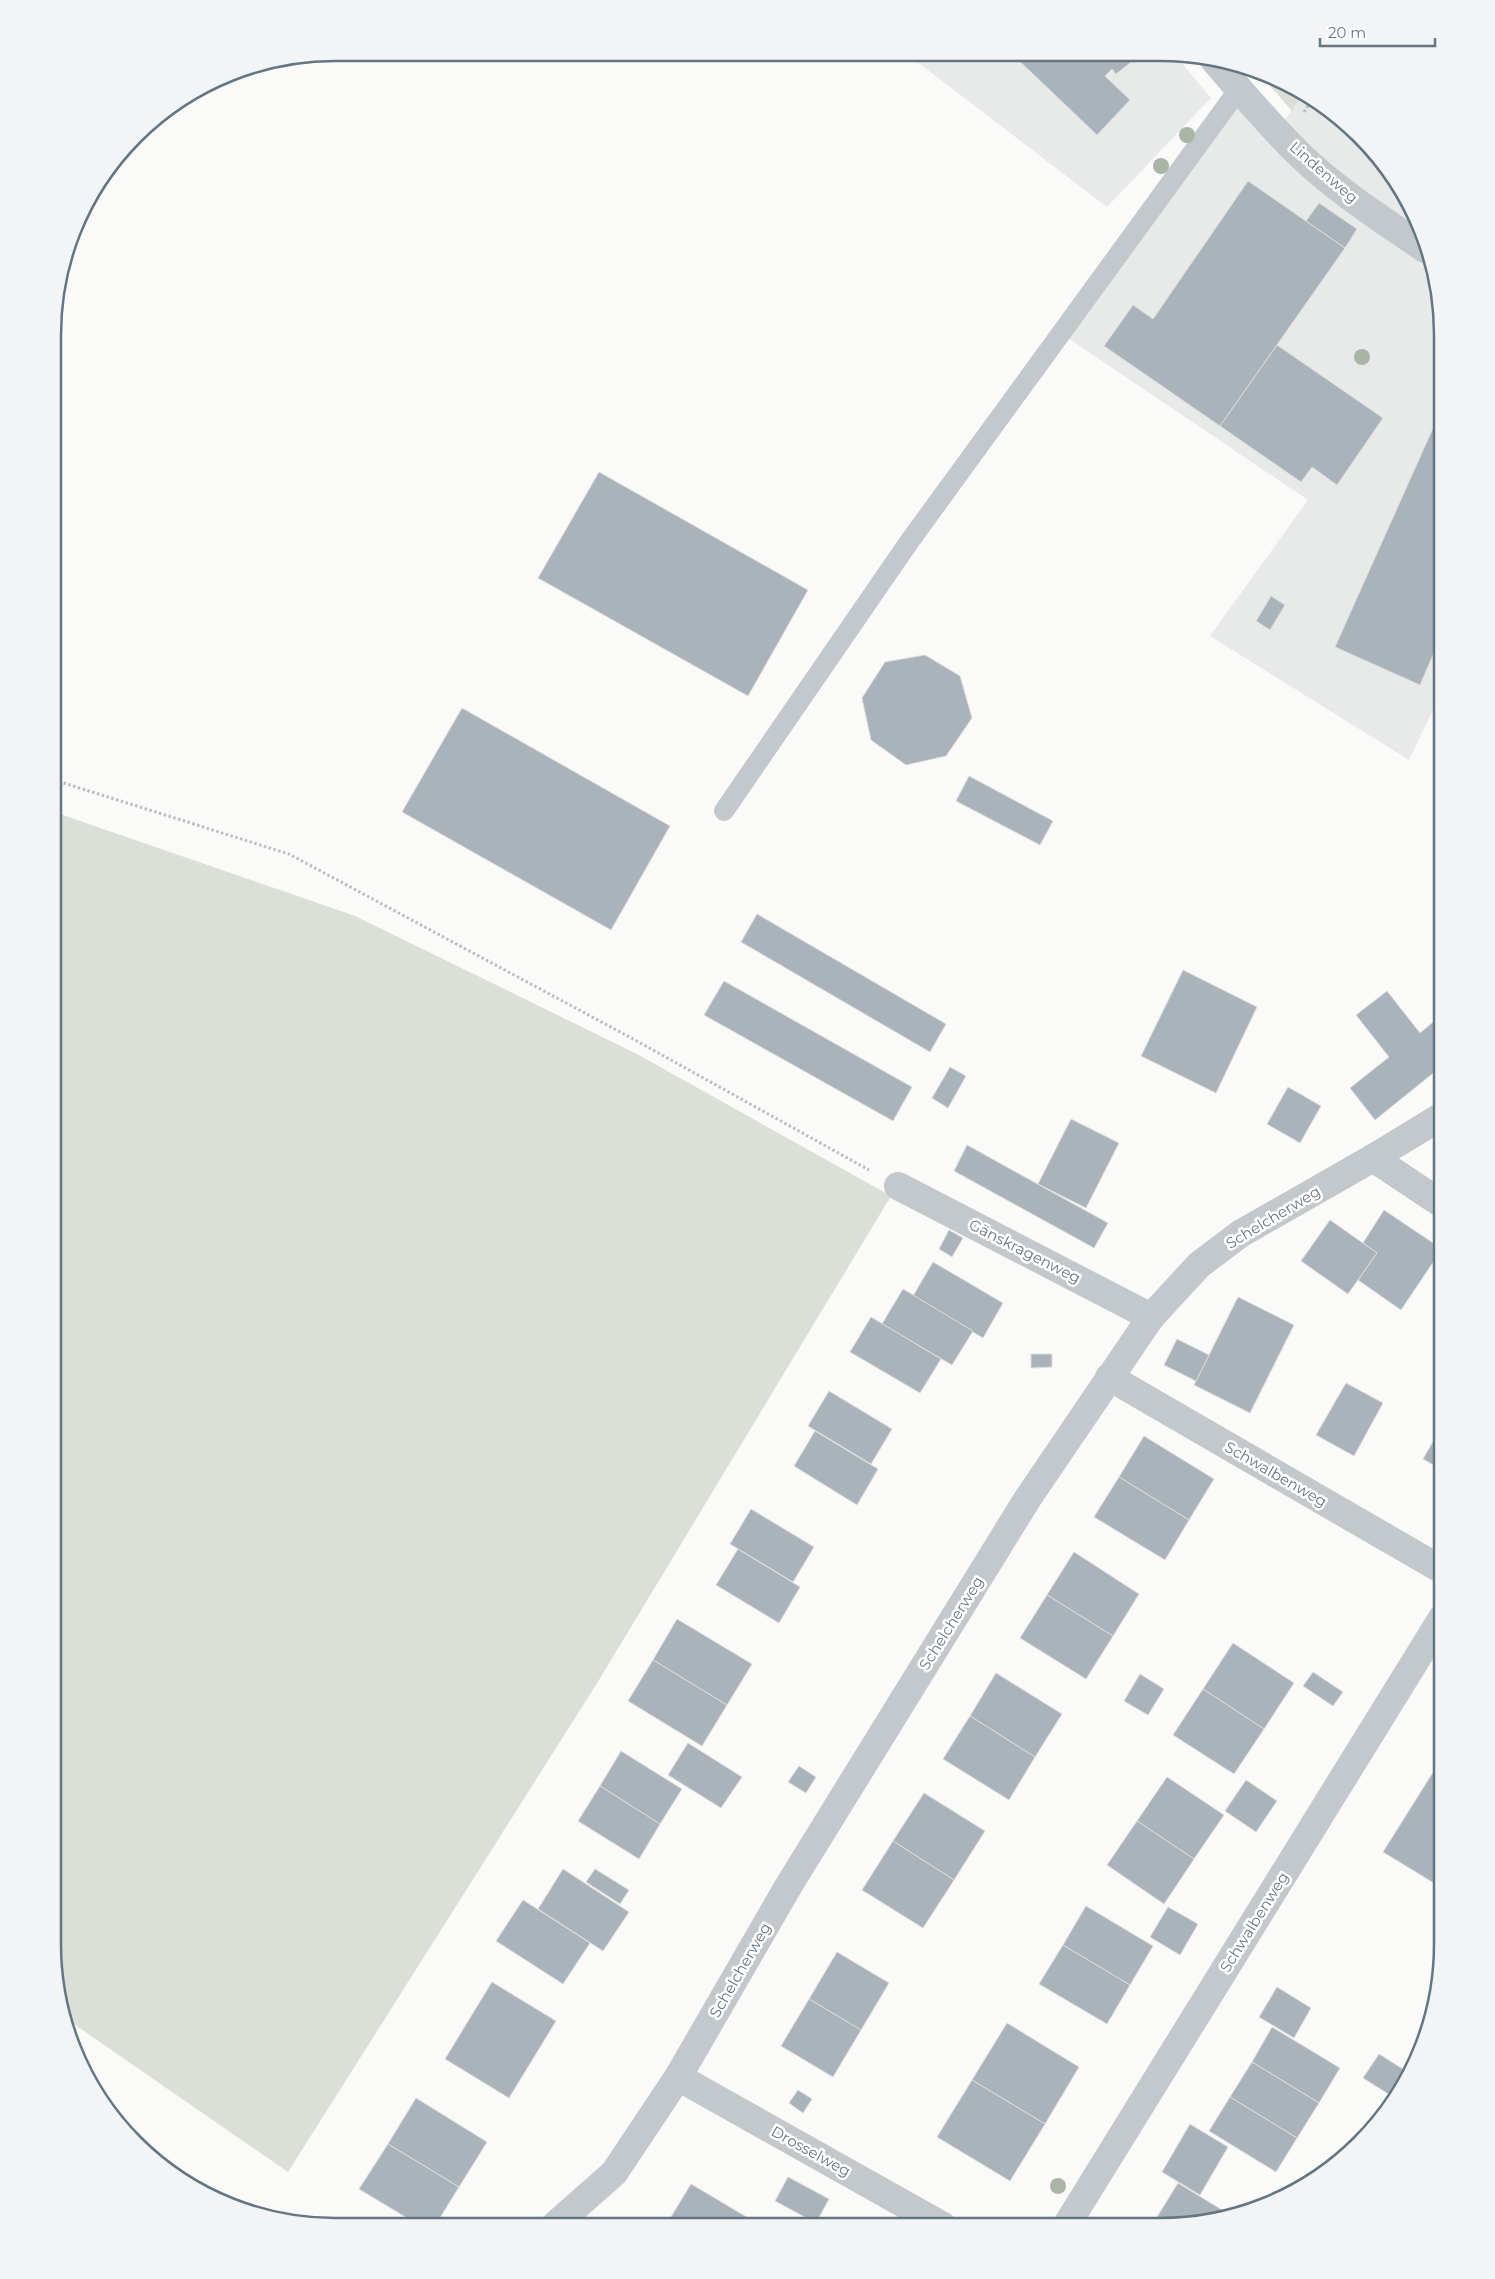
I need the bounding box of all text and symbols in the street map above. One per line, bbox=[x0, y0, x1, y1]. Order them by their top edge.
scale bar bbox=[1320, 15, 1435, 47]
text: 20 m bbox=[1328, 23, 1366, 42]
street label: Lindenweg bbox=[1286, 137, 1362, 207]
street label: Schelcherweg bbox=[1222, 1181, 1324, 1253]
street label: Gänskragenweg bbox=[966, 1215, 1084, 1287]
street label: Schwalbenweg bbox=[1222, 1437, 1330, 1511]
street label: Schelcherweg bbox=[915, 1573, 987, 1673]
street label: Schwalbenweg bbox=[1216, 1868, 1292, 1976]
street label: Schelcherweg bbox=[705, 1919, 775, 2021]
street label: Drosselweg bbox=[768, 2121, 854, 2181]

